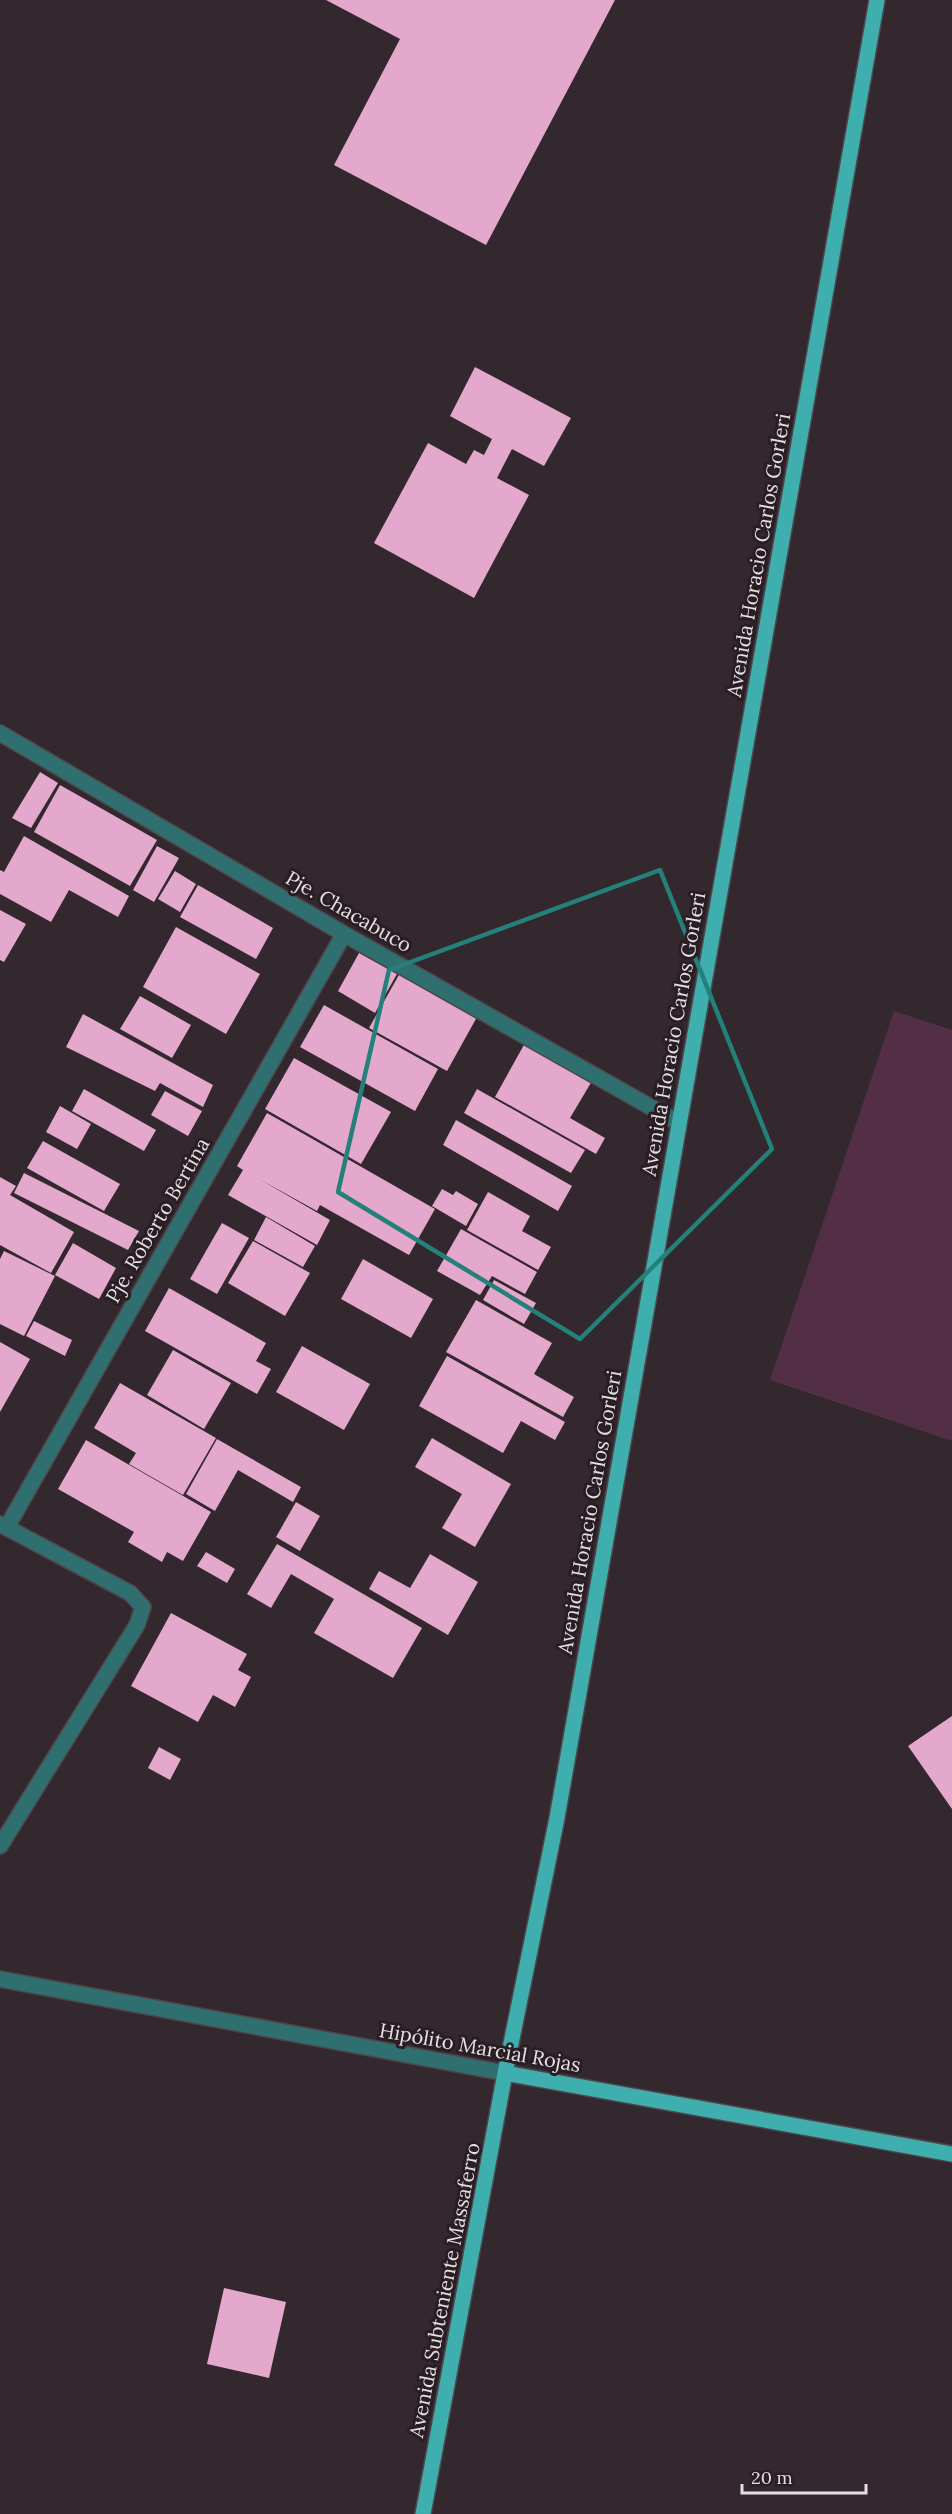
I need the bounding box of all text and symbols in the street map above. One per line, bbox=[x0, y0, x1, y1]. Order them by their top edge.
street label: Avenida Horacio Carlos Gorleri bbox=[721, 411, 795, 700]
street label: Pje. Chacabuco bbox=[282, 865, 416, 957]
street label: Avenida Horacio Carlos Gorleri bbox=[636, 890, 710, 1179]
street label: Pje. Roberto Bertina bbox=[100, 1133, 214, 1307]
street label: Avenida Horacio Carlos Gorleri bbox=[552, 1368, 626, 1657]
street label: Hipólito Marcial Rojas bbox=[377, 2017, 583, 2077]
street label: Avenida Subteniente Massaferro bbox=[403, 2140, 485, 2441]
scale bar bbox=[742, 2457, 866, 2495]
text: 20 m bbox=[751, 2466, 793, 2489]

